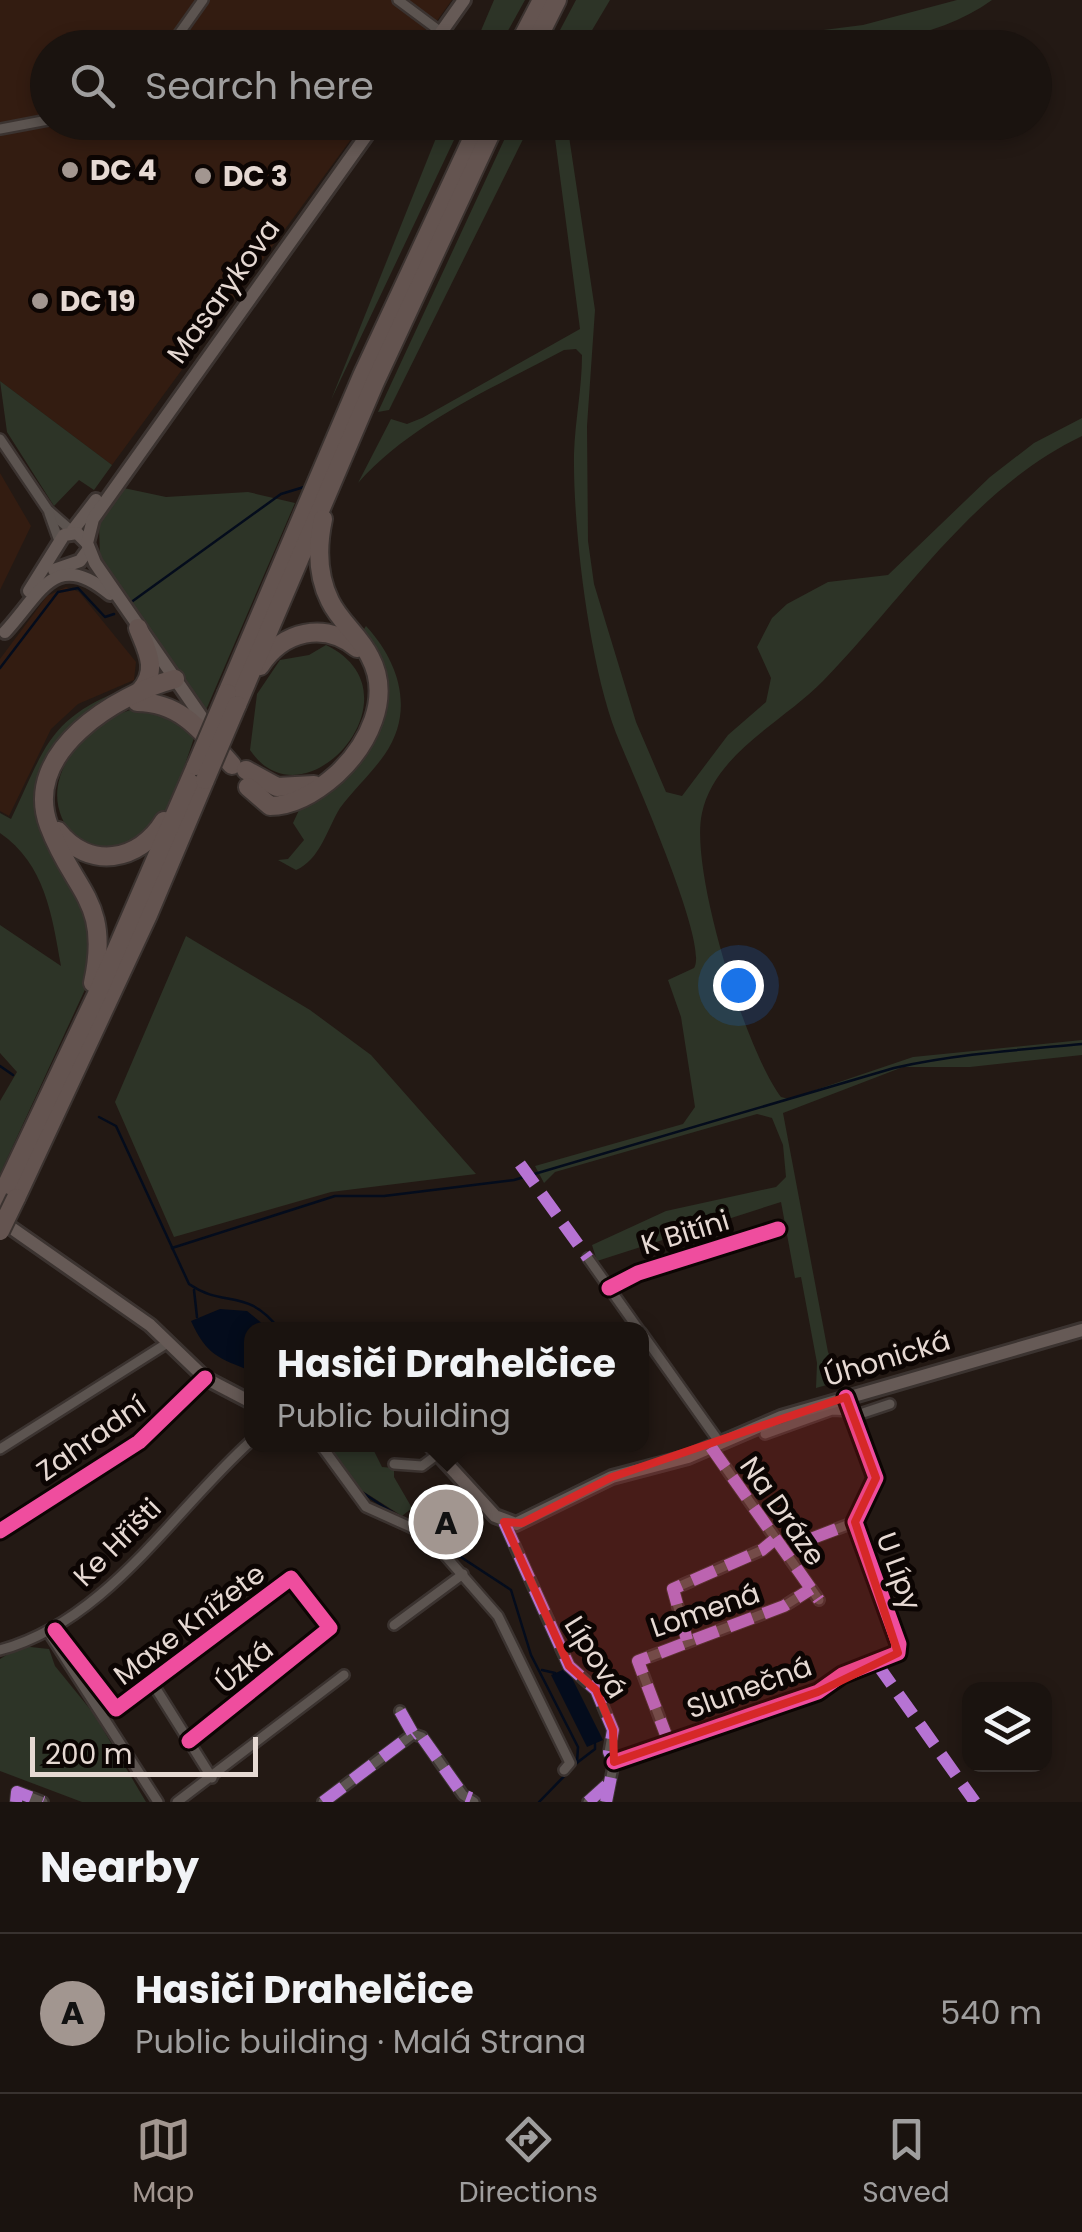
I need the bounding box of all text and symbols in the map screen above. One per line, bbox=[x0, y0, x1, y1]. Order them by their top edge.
search box bbox=[30, 30, 1052, 140]
icon: search bbox=[65, 58, 120, 113]
text: Search here bbox=[145, 59, 374, 112]
place label: DC 4 bbox=[90, 151, 157, 190]
place label: DC 3 bbox=[223, 157, 288, 196]
marker: DC 4 bbox=[59, 159, 81, 181]
marker: DC 3 bbox=[192, 165, 214, 187]
street label: Masarykova bbox=[158, 211, 289, 371]
place label: DC 19 bbox=[60, 282, 135, 321]
marker: DC 19 bbox=[29, 290, 51, 312]
your location bbox=[713, 960, 764, 1011]
street label: K Bitíni bbox=[636, 1201, 734, 1264]
street label: Úhonická bbox=[819, 1321, 955, 1396]
popup bbox=[244, 1322, 649, 1452]
text: Hasiči Drahelčice bbox=[277, 1337, 616, 1390]
street label: Zahradní bbox=[29, 1386, 154, 1490]
text: Public building bbox=[277, 1393, 511, 1438]
street label: Na Dráze bbox=[731, 1449, 835, 1574]
pin: A bbox=[414, 1484, 478, 1560]
street label: Ke Hřišti bbox=[65, 1490, 170, 1595]
street label: U Lípy bbox=[867, 1527, 931, 1616]
street label: Maxe Knížete bbox=[105, 1555, 273, 1694]
street label: Lomená bbox=[645, 1574, 765, 1647]
street label: Lípová bbox=[555, 1609, 636, 1706]
street label: Úzká bbox=[207, 1631, 282, 1702]
street label: Slunečná bbox=[681, 1647, 817, 1728]
map controls bbox=[962, 1682, 1052, 1772]
button: layers bbox=[962, 1682, 1052, 1772]
scale bar bbox=[30, 1732, 258, 1776]
text: 200 m bbox=[45, 1735, 133, 1774]
text: Nearby bbox=[40, 1838, 199, 1897]
text: Hasiči Drahelčice bbox=[135, 1963, 474, 2016]
text: A bbox=[61, 1990, 84, 2035]
text: 540 m bbox=[940, 1990, 1042, 2035]
text: Public building · Malá Strana bbox=[135, 2019, 586, 2064]
tab: Map bbox=[132, 2112, 194, 2214]
tab: Directions bbox=[459, 2112, 598, 2214]
tab: Saved bbox=[862, 2112, 950, 2214]

